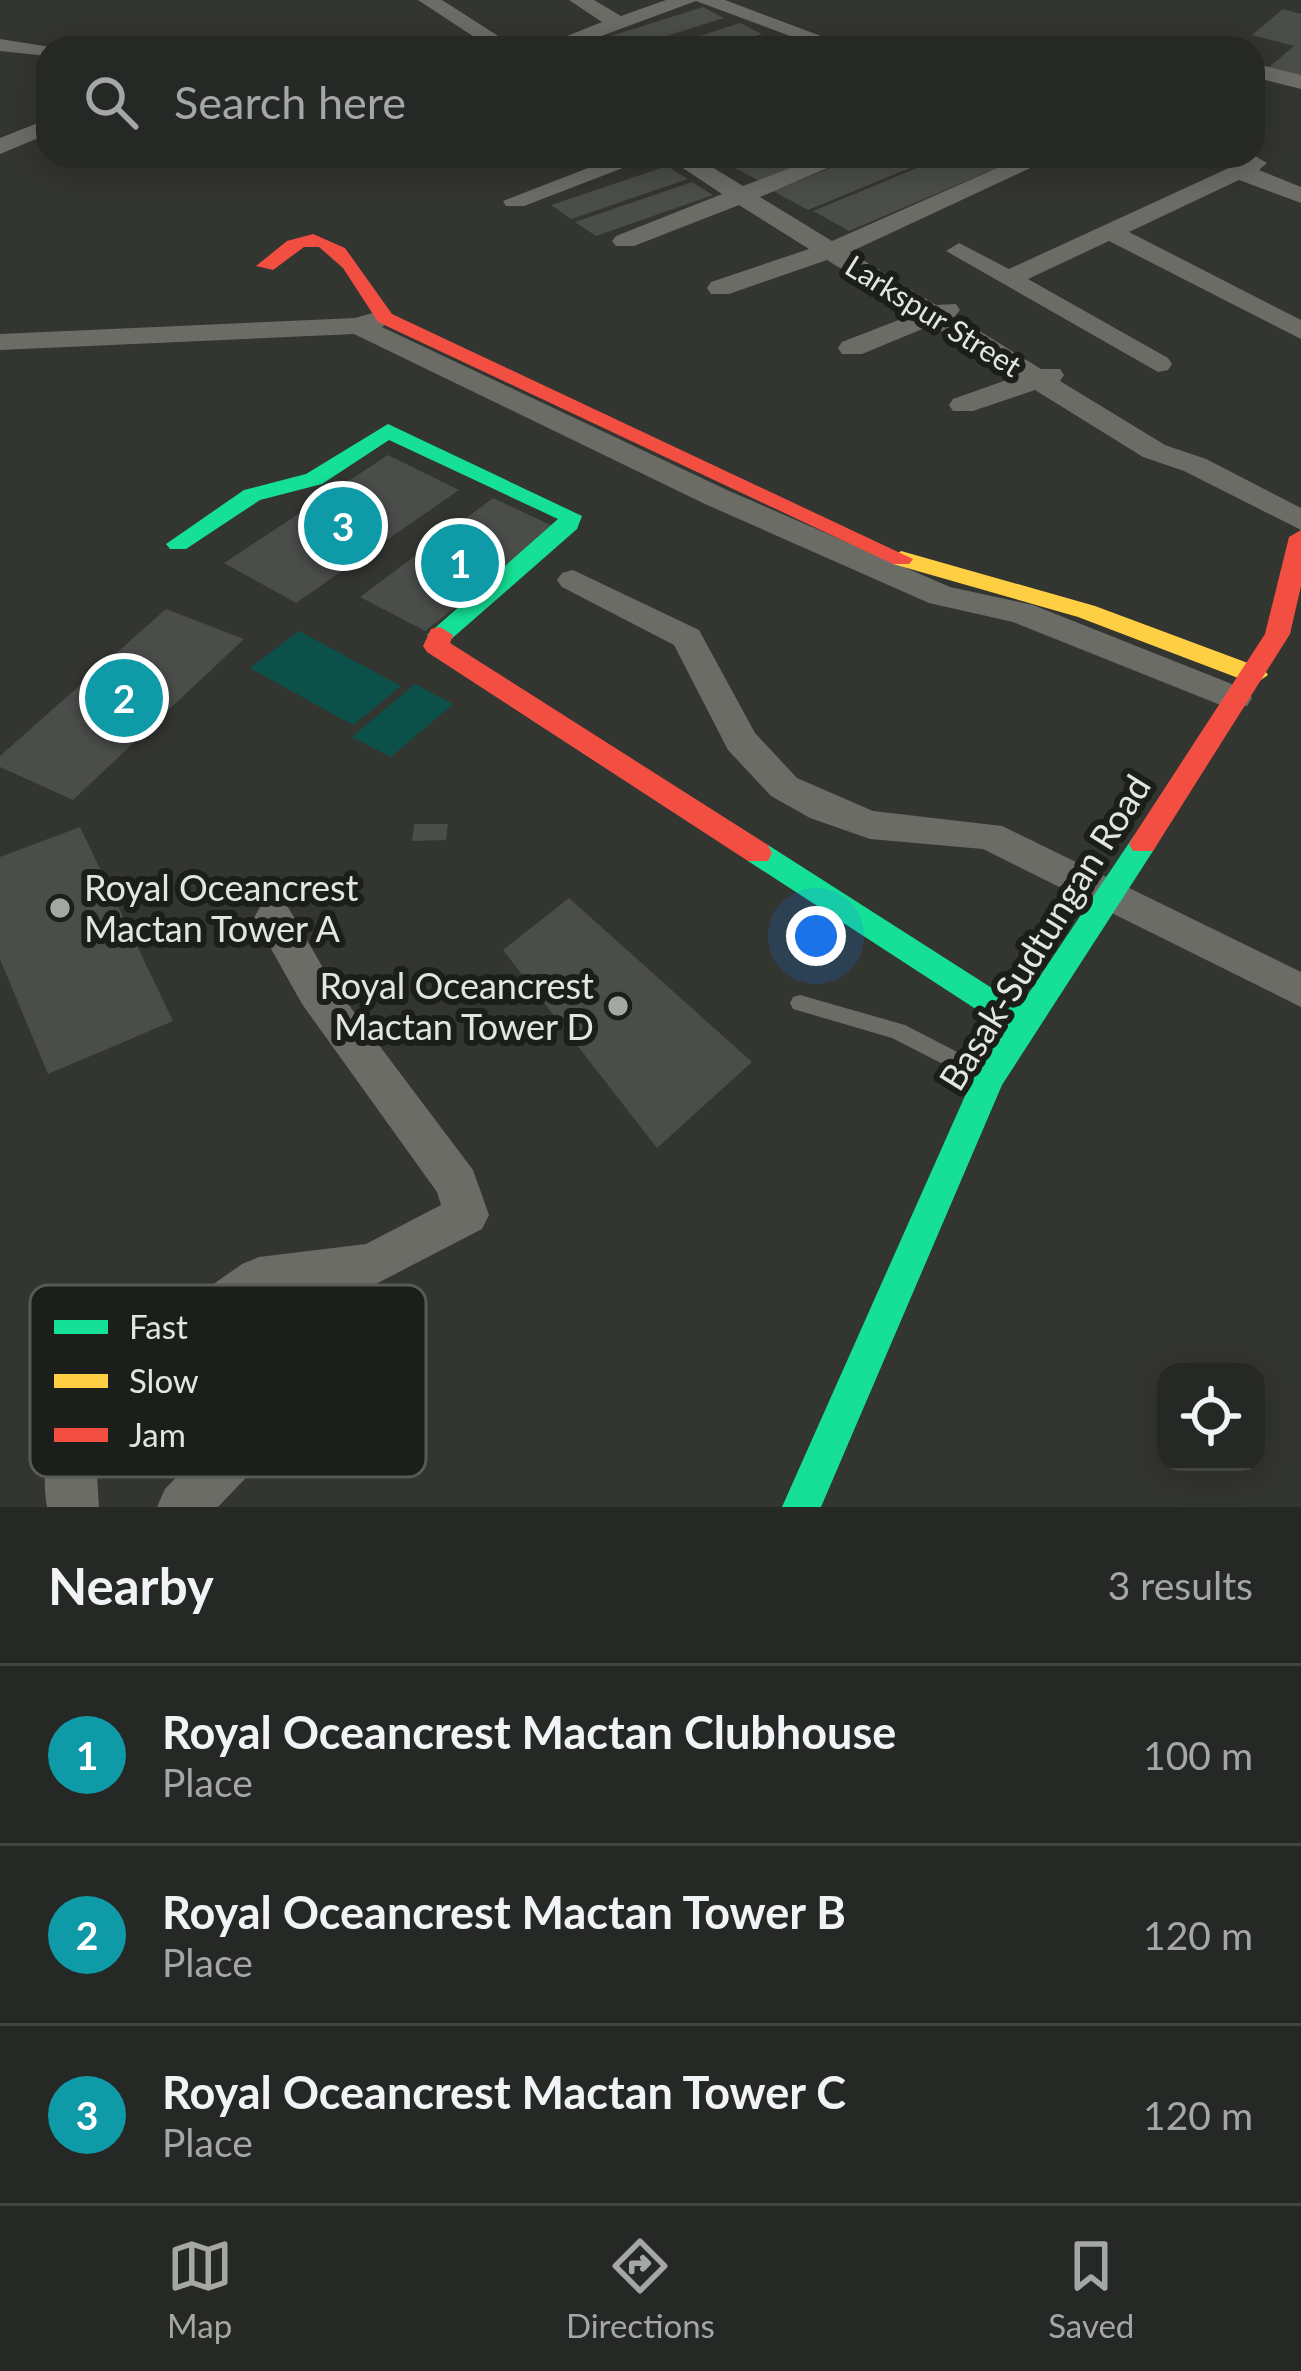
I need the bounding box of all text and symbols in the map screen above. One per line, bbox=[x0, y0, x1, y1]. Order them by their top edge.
search box bbox=[36, 36, 1265, 168]
icon: search bbox=[78, 69, 144, 135]
text: Search here bbox=[174, 75, 406, 129]
street label: Larkspur Street bbox=[840, 247, 1029, 383]
pin: 3 bbox=[304, 481, 382, 571]
pin: 1 bbox=[421, 518, 499, 608]
pin: 2 bbox=[85, 653, 163, 743]
street label: Basak-Sudtungan Road bbox=[929, 766, 1159, 1098]
place label: Royal Oceancrest Mactan Tower A bbox=[84, 865, 359, 950]
marker: Royal Oceancrest Mactan Tower A bbox=[47, 895, 73, 921]
your location bbox=[786, 906, 846, 966]
place label: Royal Oceancrest Mactan Tower D bbox=[319, 963, 594, 1048]
marker: Royal Oceancrest Mactan Tower D bbox=[605, 993, 631, 1019]
legend bbox=[30, 1285, 426, 1477]
text: Fast bbox=[129, 1306, 188, 1346]
text: Slow bbox=[129, 1360, 199, 1400]
map controls bbox=[1157, 1363, 1265, 1471]
button: locate bbox=[1157, 1363, 1265, 1471]
text: Jam bbox=[129, 1414, 186, 1454]
text: Nearby bbox=[48, 1555, 214, 1616]
text: 3 results bbox=[1108, 1562, 1253, 1608]
text: Royal Oceancrest Mactan Clubhouse bbox=[162, 1705, 896, 1759]
text: 1 bbox=[76, 1732, 98, 1778]
text: 100 m bbox=[1143, 1732, 1253, 1778]
text: Place bbox=[162, 1759, 253, 1805]
text: Royal Oceancrest Mactan Tower B bbox=[162, 1885, 846, 1939]
text: 2 bbox=[76, 1912, 98, 1958]
text: 120 m bbox=[1143, 1912, 1253, 1958]
text: Place bbox=[162, 1939, 253, 1985]
text: Royal Oceancrest Mactan Tower C bbox=[162, 2065, 846, 2119]
text: 3 bbox=[76, 2092, 98, 2138]
text: 120 m bbox=[1143, 2092, 1253, 2138]
text: Place bbox=[162, 2119, 253, 2165]
tab: Map bbox=[167, 2233, 233, 2345]
tab: Directions bbox=[566, 2233, 715, 2345]
tab: Saved bbox=[1048, 2233, 1134, 2345]

